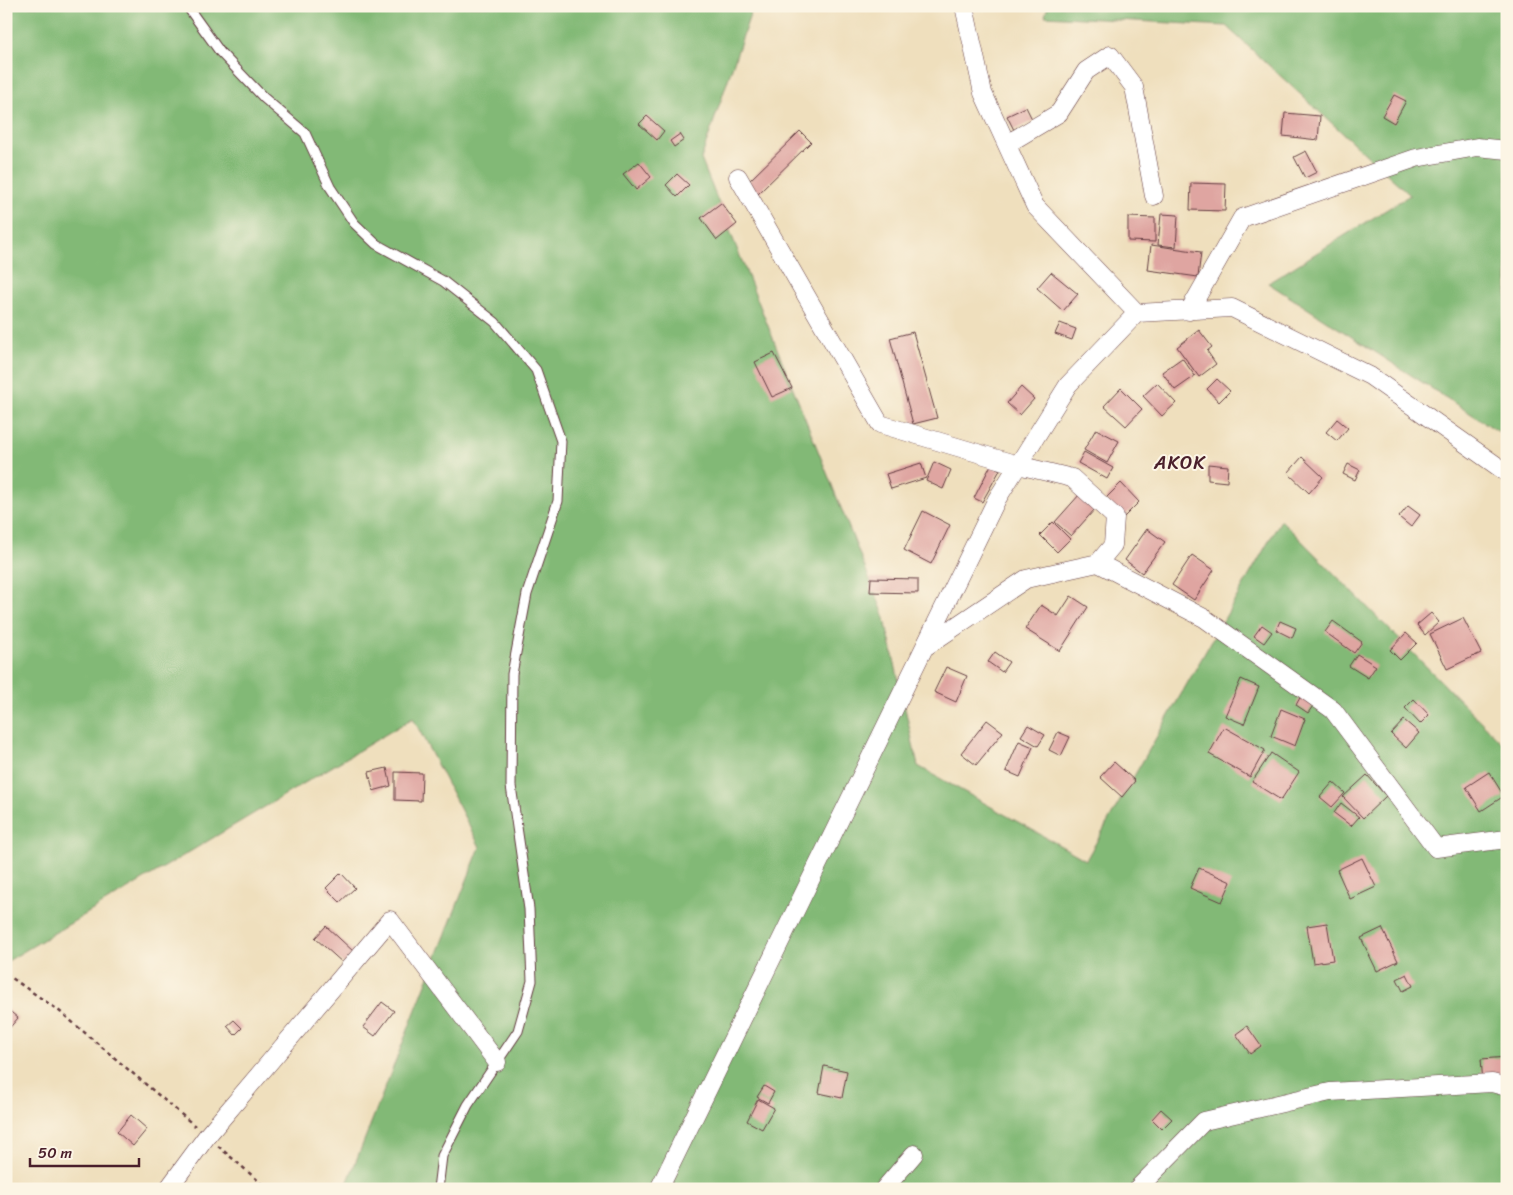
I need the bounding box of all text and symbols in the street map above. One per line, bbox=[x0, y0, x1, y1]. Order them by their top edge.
district label: AKOK bbox=[1153, 446, 1206, 479]
scale bar bbox=[30, 1135, 139, 1167]
text: 50 m bbox=[38, 1140, 73, 1166]

